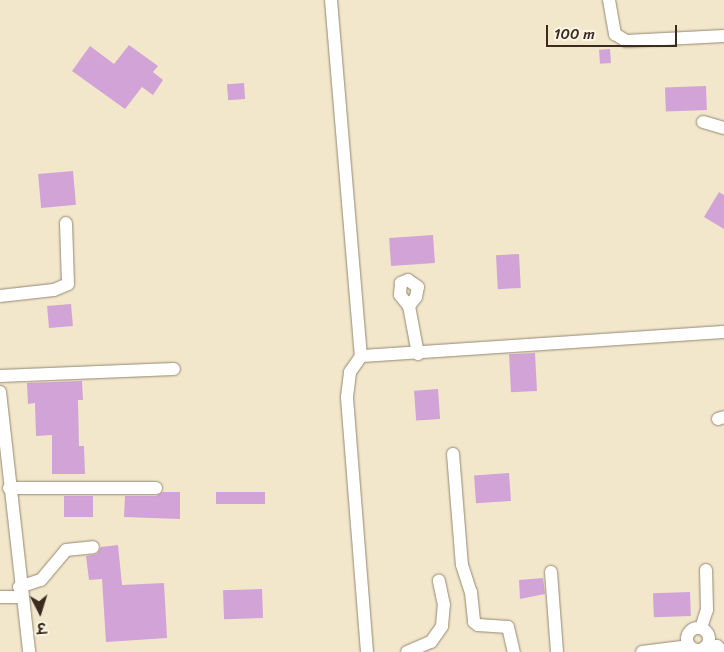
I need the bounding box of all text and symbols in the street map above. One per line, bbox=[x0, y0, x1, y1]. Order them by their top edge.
scale bar bbox=[549, 15, 680, 47]
text: 100 m bbox=[554, 21, 595, 47]
north arrow bbox=[15, 587, 65, 637]
text: उ bbox=[36, 615, 47, 640]

